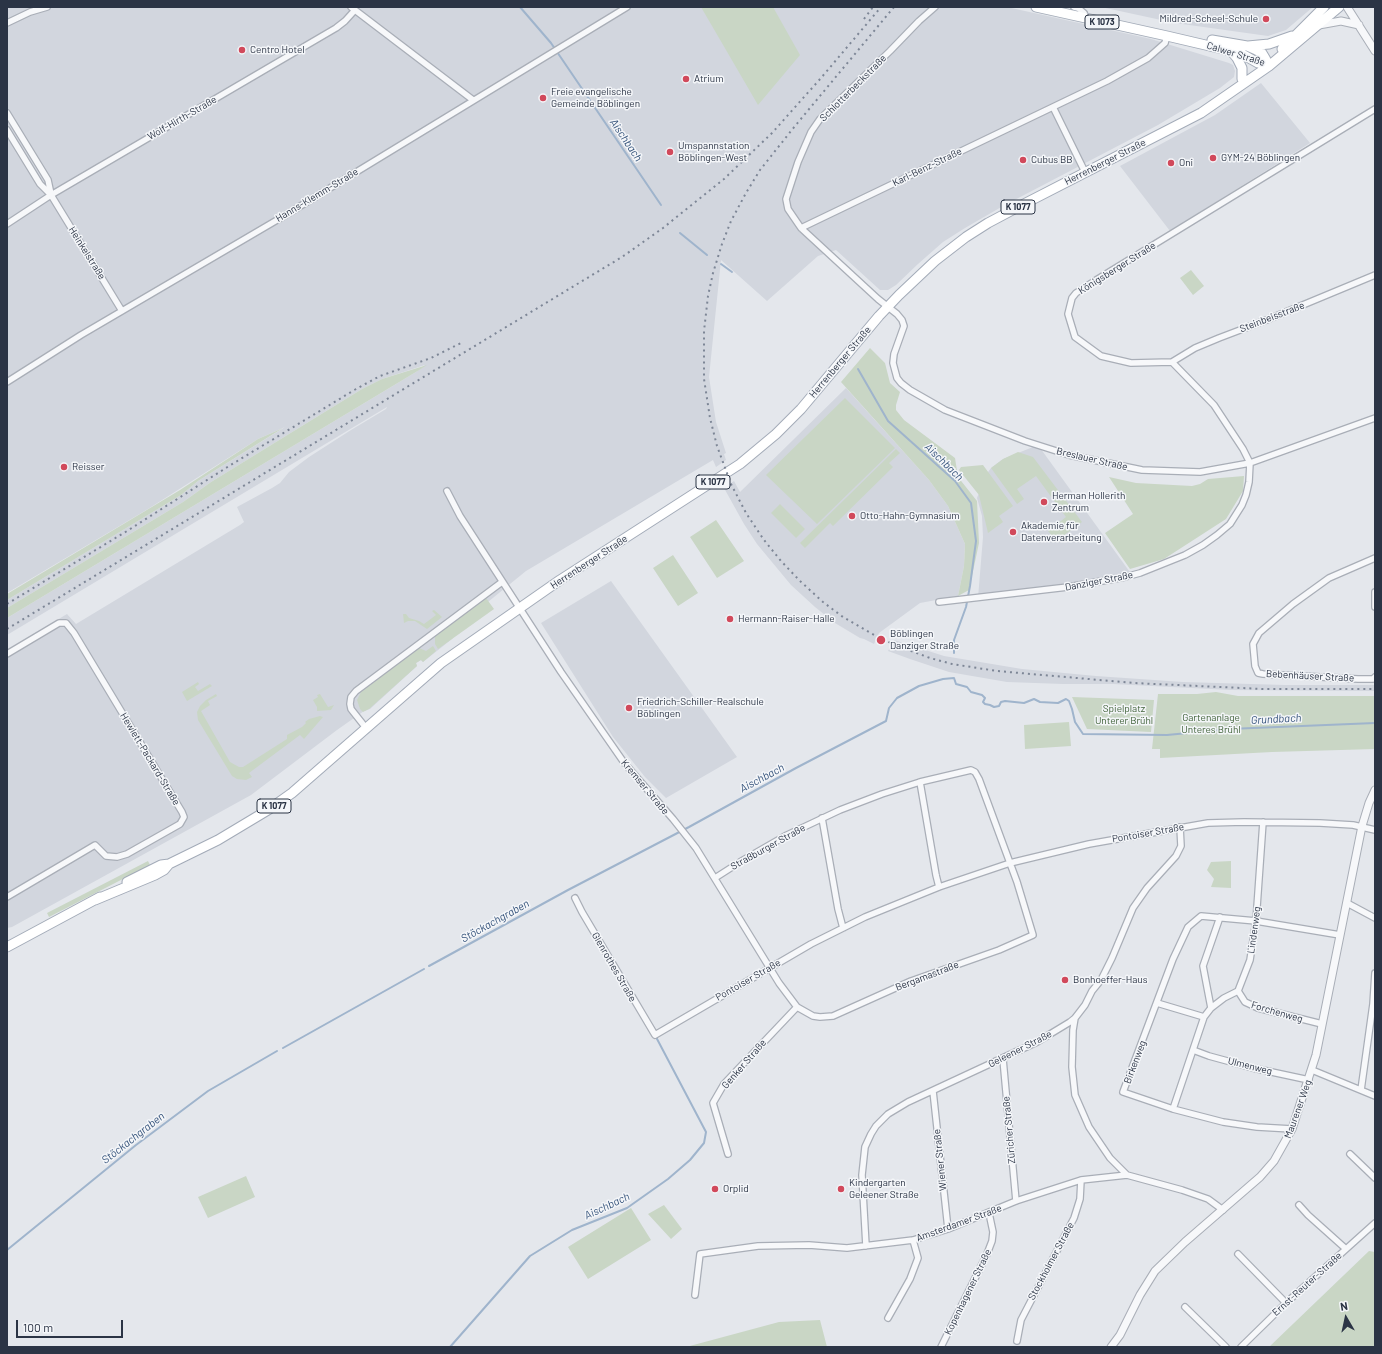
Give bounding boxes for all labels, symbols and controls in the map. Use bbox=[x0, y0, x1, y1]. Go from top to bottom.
place label: Mildred-Scheel-Schule bbox=[1160, 13, 1258, 25]
marker: Mildred-Scheel-Schule bbox=[1261, 14, 1271, 24]
road number: K 1073 bbox=[1085, 15, 1119, 29]
street label: Calwer Straße bbox=[1205, 39, 1267, 69]
place label: Centro Hotel bbox=[250, 44, 305, 56]
marker: Centro Hotel bbox=[237, 45, 247, 55]
street label: Schlotterbeckstraße bbox=[817, 52, 889, 124]
place label: Atrium bbox=[694, 73, 723, 85]
marker: Atrium bbox=[681, 74, 691, 84]
place label: Freie evangelische Gemeinde Böblingen bbox=[551, 86, 640, 110]
street label: Wolf-Hirth-Straße bbox=[145, 93, 219, 143]
marker: Freie evangelische Gemeinde Böblingen bbox=[538, 93, 548, 103]
water label: Aischbach bbox=[607, 116, 645, 164]
street label: Herrenberger Straße bbox=[1062, 136, 1148, 188]
place label: Umspannstation Böblingen-West bbox=[678, 140, 750, 164]
street label: Karl-Benz-Straße bbox=[890, 145, 964, 189]
marker: Umspannstation Böblingen-West bbox=[665, 147, 675, 157]
place label: GYM-24 Böblingen bbox=[1221, 152, 1300, 164]
marker: GYM-24 Böblingen bbox=[1208, 153, 1218, 163]
place label: Cubus BB bbox=[1031, 154, 1073, 166]
marker: Cubus BB bbox=[1018, 155, 1028, 165]
place label: Oni bbox=[1179, 157, 1193, 169]
marker: Oni bbox=[1166, 158, 1176, 168]
street label: Hanns-Klemm-Straße bbox=[273, 166, 361, 224]
road number: K 1077 bbox=[1001, 200, 1035, 214]
street label: Heinkelstraße bbox=[66, 224, 108, 282]
street label: Königsberger Straße bbox=[1076, 239, 1158, 297]
street label: Steinbeisstraße bbox=[1238, 299, 1306, 335]
street label: Herrenberger Straße bbox=[807, 324, 873, 400]
water label: Aischbach bbox=[922, 440, 966, 484]
street label: Breslauer Straße bbox=[1055, 445, 1129, 473]
place label: Reisser bbox=[72, 461, 104, 473]
marker: Reisser bbox=[59, 462, 69, 472]
road number: K 1077 bbox=[696, 475, 730, 489]
place label: Herman Hollerith Zentrum bbox=[1052, 490, 1125, 514]
marker: Herman Hollerith Zentrum bbox=[1039, 497, 1049, 507]
place label: Otto-Hahn-Gymnasium bbox=[860, 510, 960, 522]
marker: Otto-Hahn-Gymnasium bbox=[847, 511, 857, 521]
place label: Akademie für Datenverarbeitung bbox=[1021, 520, 1102, 544]
marker: Akademie für Datenverarbeitung bbox=[1008, 527, 1018, 537]
street label: Herrenberger Straße bbox=[548, 533, 630, 591]
street label: Danziger Straße bbox=[1064, 569, 1134, 593]
place label: Hermann-Raiser-Halle bbox=[738, 613, 835, 625]
marker: Hermann-Raiser-Halle bbox=[725, 614, 735, 624]
place label: Böblingen Danziger Straße bbox=[890, 628, 959, 652]
marker: Böblingen Danziger Straße bbox=[875, 634, 887, 646]
street label: Bebenhäuser Straße bbox=[1266, 668, 1354, 684]
place label: Friedrich-Schiller-Realschule Böblingen bbox=[637, 696, 764, 720]
marker: Friedrich-Schiller-Realschule Böblingen bbox=[624, 703, 634, 713]
park label: Spielplatz Unterer Brühl bbox=[1095, 703, 1153, 726]
street label: Hewlett-Packard-Straße bbox=[118, 711, 182, 807]
water label: Grundbach bbox=[1250, 711, 1302, 727]
park label: Gartenanlage Unteres Brühl bbox=[1181, 712, 1241, 736]
street label: Kremser Straße bbox=[618, 757, 672, 817]
water label: Aischbach bbox=[737, 761, 787, 795]
road number: K 1077 bbox=[257, 799, 291, 813]
street label: Straßburger Straße bbox=[729, 821, 807, 873]
street label: Pontoiser Straße bbox=[1111, 821, 1185, 845]
water label: Stöckachgraben bbox=[459, 897, 531, 945]
street label: Lindenweg bbox=[1245, 906, 1263, 954]
street label: Glenrothes Straße bbox=[589, 930, 639, 1004]
street label: Pontoiser Straße bbox=[713, 957, 783, 1003]
street label: Bergamastraße bbox=[894, 958, 960, 994]
place label: Bonhoeffer-Haus bbox=[1073, 974, 1147, 986]
marker: Bonhoeffer-Haus bbox=[1060, 975, 1070, 985]
street label: Forchenweg bbox=[1250, 999, 1304, 1025]
street label: Geleener Straße bbox=[986, 1028, 1054, 1070]
street label: Genker Straße bbox=[719, 1037, 769, 1091]
street label: Birkenweg bbox=[1121, 1039, 1149, 1085]
street label: Ulmenweg bbox=[1227, 1055, 1273, 1077]
street label: Maurener Weg bbox=[1282, 1078, 1314, 1140]
street label: Züricher Straße bbox=[1000, 1096, 1018, 1164]
water label: Stöckachgraben bbox=[99, 1109, 167, 1167]
street label: Wiener Straße bbox=[931, 1129, 949, 1191]
place label: Kindergarten Geleener Straße bbox=[849, 1177, 919, 1200]
place label: Orplid bbox=[723, 1183, 749, 1195]
marker: Orplid bbox=[710, 1184, 720, 1194]
marker: Kindergarten Geleener Straße bbox=[836, 1184, 846, 1194]
water label: Aischbach bbox=[582, 1190, 632, 1222]
street label: Amsterdamer Straße bbox=[914, 1202, 1004, 1244]
street label: Stockholmer Straße bbox=[1025, 1220, 1077, 1302]
street label: Kopenhagener Straße bbox=[942, 1247, 994, 1337]
street label: Ernst-Reuter-Straße bbox=[1270, 1250, 1344, 1318]
north arrow bbox=[1326, 1298, 1366, 1338]
text: N bbox=[1339, 1299, 1349, 1313]
scale bar bbox=[18, 1312, 125, 1338]
text: 100 m bbox=[23, 1320, 53, 1334]

